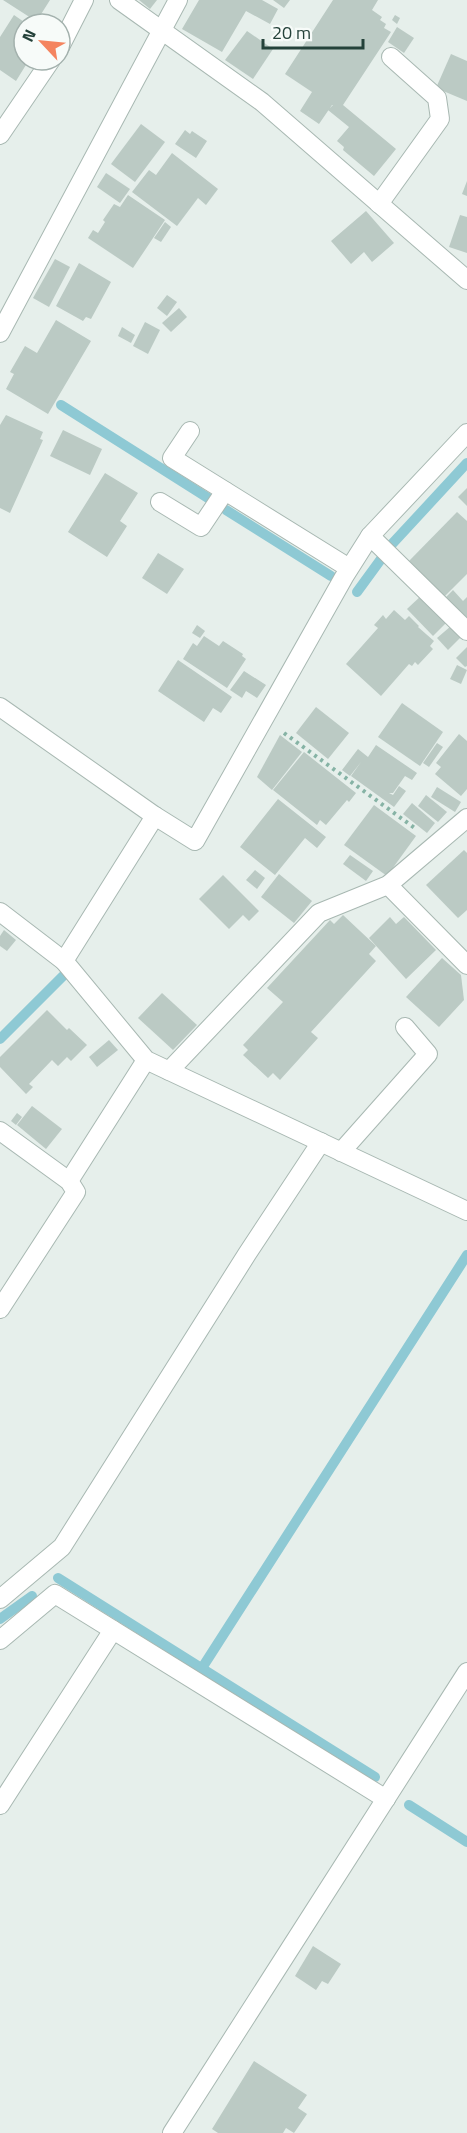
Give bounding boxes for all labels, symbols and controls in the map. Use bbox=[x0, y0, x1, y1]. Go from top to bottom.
north arrow bbox=[12, 12, 72, 72]
scale bar bbox=[263, 12, 364, 50]
text: 20 m bbox=[272, 19, 311, 46]
text: N bbox=[15, 25, 42, 46]

